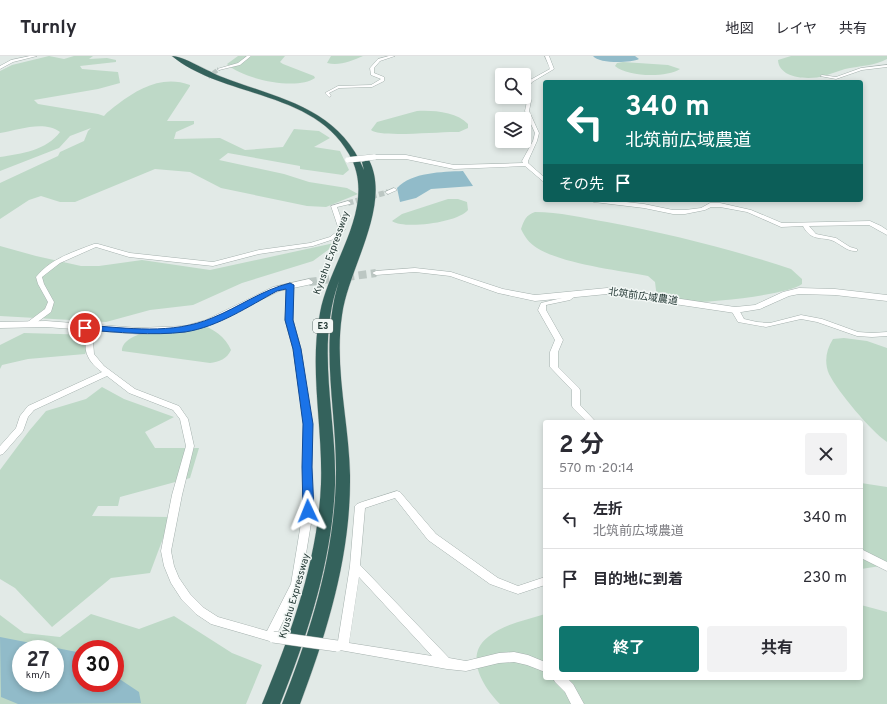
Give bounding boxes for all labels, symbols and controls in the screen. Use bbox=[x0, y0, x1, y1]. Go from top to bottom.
text: Turnly bbox=[20, 16, 77, 40]
text: 地図 bbox=[725, 21, 753, 38]
text: レイヤ bbox=[775, 21, 817, 38]
text: 共有 bbox=[839, 21, 867, 38]
map controls bbox=[495, 68, 531, 148]
button: search bbox=[495, 68, 531, 104]
text: 340 m bbox=[625, 90, 710, 126]
icon: left bbox=[559, 96, 611, 148]
button: layers bbox=[495, 112, 531, 148]
text: 北筑前広域農道 bbox=[625, 130, 751, 153]
icon: arrive bbox=[612, 172, 634, 194]
text: その先 bbox=[559, 176, 604, 195]
street label: Kyushu Expressway bbox=[311, 209, 353, 297]
street label: 北筑前広域農道 bbox=[607, 286, 679, 308]
pin bbox=[68, 311, 102, 345]
icon: arrive bbox=[74, 317, 96, 339]
road number: E3 bbox=[313, 319, 333, 333]
text: 2 分 bbox=[559, 431, 604, 461]
button: close bbox=[805, 433, 847, 475]
text: 570 m · 20:14 bbox=[559, 461, 634, 477]
position arrow bbox=[287, 490, 329, 532]
text: 左折 bbox=[593, 501, 623, 520]
icon: left bbox=[559, 508, 581, 530]
text: 340 m bbox=[803, 509, 847, 528]
text: 北筑前広域農道 bbox=[593, 524, 684, 540]
street label: Kyushu Expressway bbox=[277, 552, 313, 640]
icon: arrive bbox=[559, 568, 581, 590]
text: 230 m bbox=[803, 569, 847, 588]
text: 目的地に到着 bbox=[593, 571, 683, 590]
button: 終了 bbox=[559, 626, 699, 672]
button: 共有 bbox=[707, 626, 847, 672]
speed limit sign: 30 bbox=[72, 640, 124, 692]
text: 27 bbox=[27, 648, 49, 674]
text: km/h bbox=[26, 669, 50, 682]

